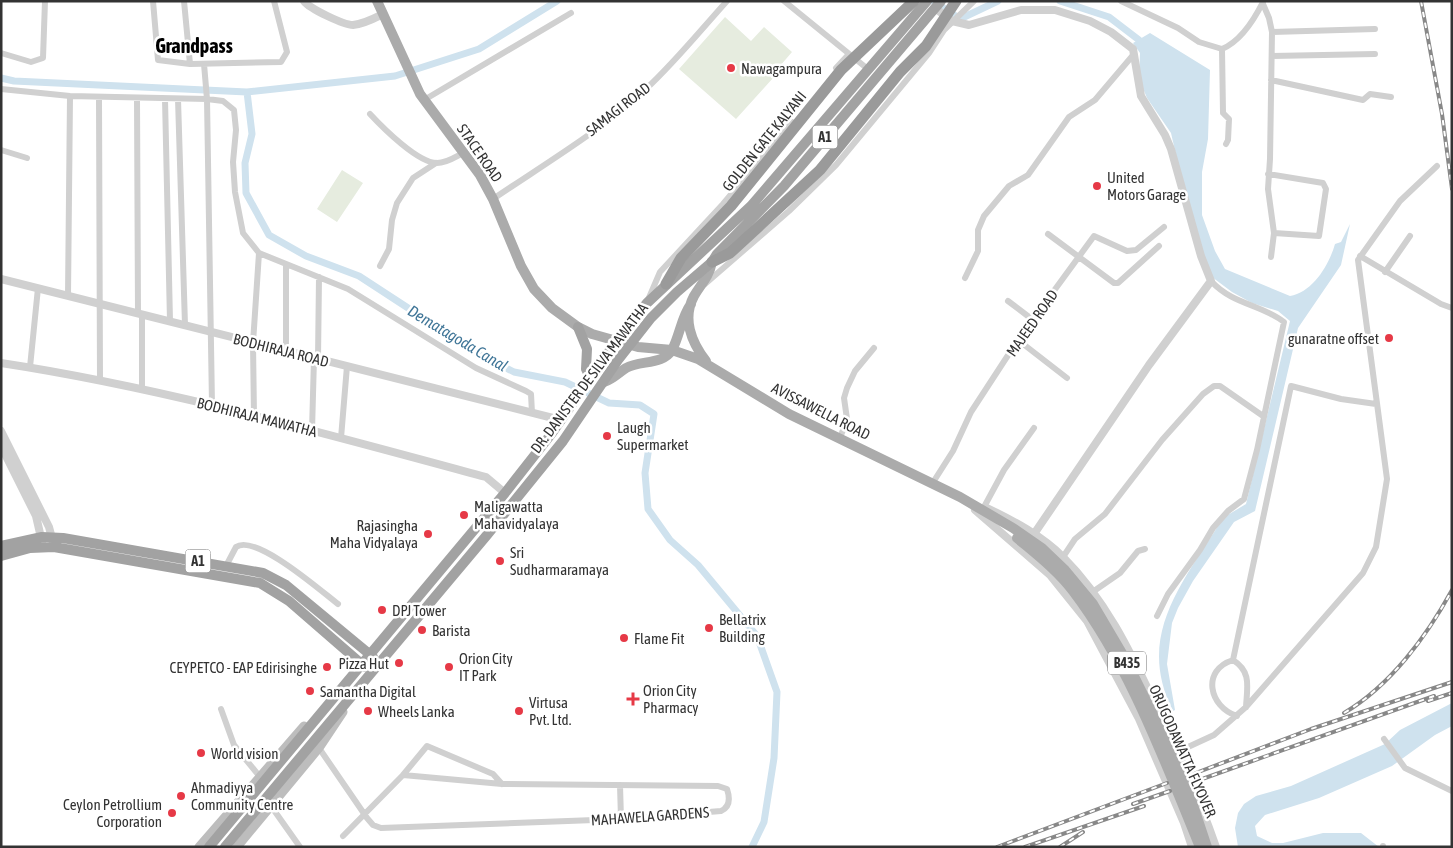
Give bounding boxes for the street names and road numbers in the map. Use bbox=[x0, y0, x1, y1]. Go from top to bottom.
street label: SAMAGI ROAD bbox=[583, 79, 653, 139]
street label: GOLDEN GATE KALYANI bbox=[719, 88, 809, 194]
street label: STACE ROAD bbox=[454, 121, 506, 185]
road number: A1 bbox=[812, 125, 838, 148]
street label: MAJEED ROAD bbox=[1003, 286, 1061, 360]
street label: DR. DANISTER DE SILVA MAWATHA bbox=[527, 299, 651, 456]
street label: BODHIRAJA ROAD bbox=[232, 330, 330, 370]
street label: AVISSAWELLA ROAD bbox=[769, 379, 873, 443]
street label: BODHIRAJA MAWATHA bbox=[195, 394, 319, 440]
road number: A1 bbox=[186, 550, 210, 572]
road number: B435 bbox=[1108, 651, 1146, 674]
street label: ORUGODAWATTA FLYOVER bbox=[1146, 682, 1220, 820]
street label: MAHAWELA GARDENS bbox=[590, 803, 710, 829]

